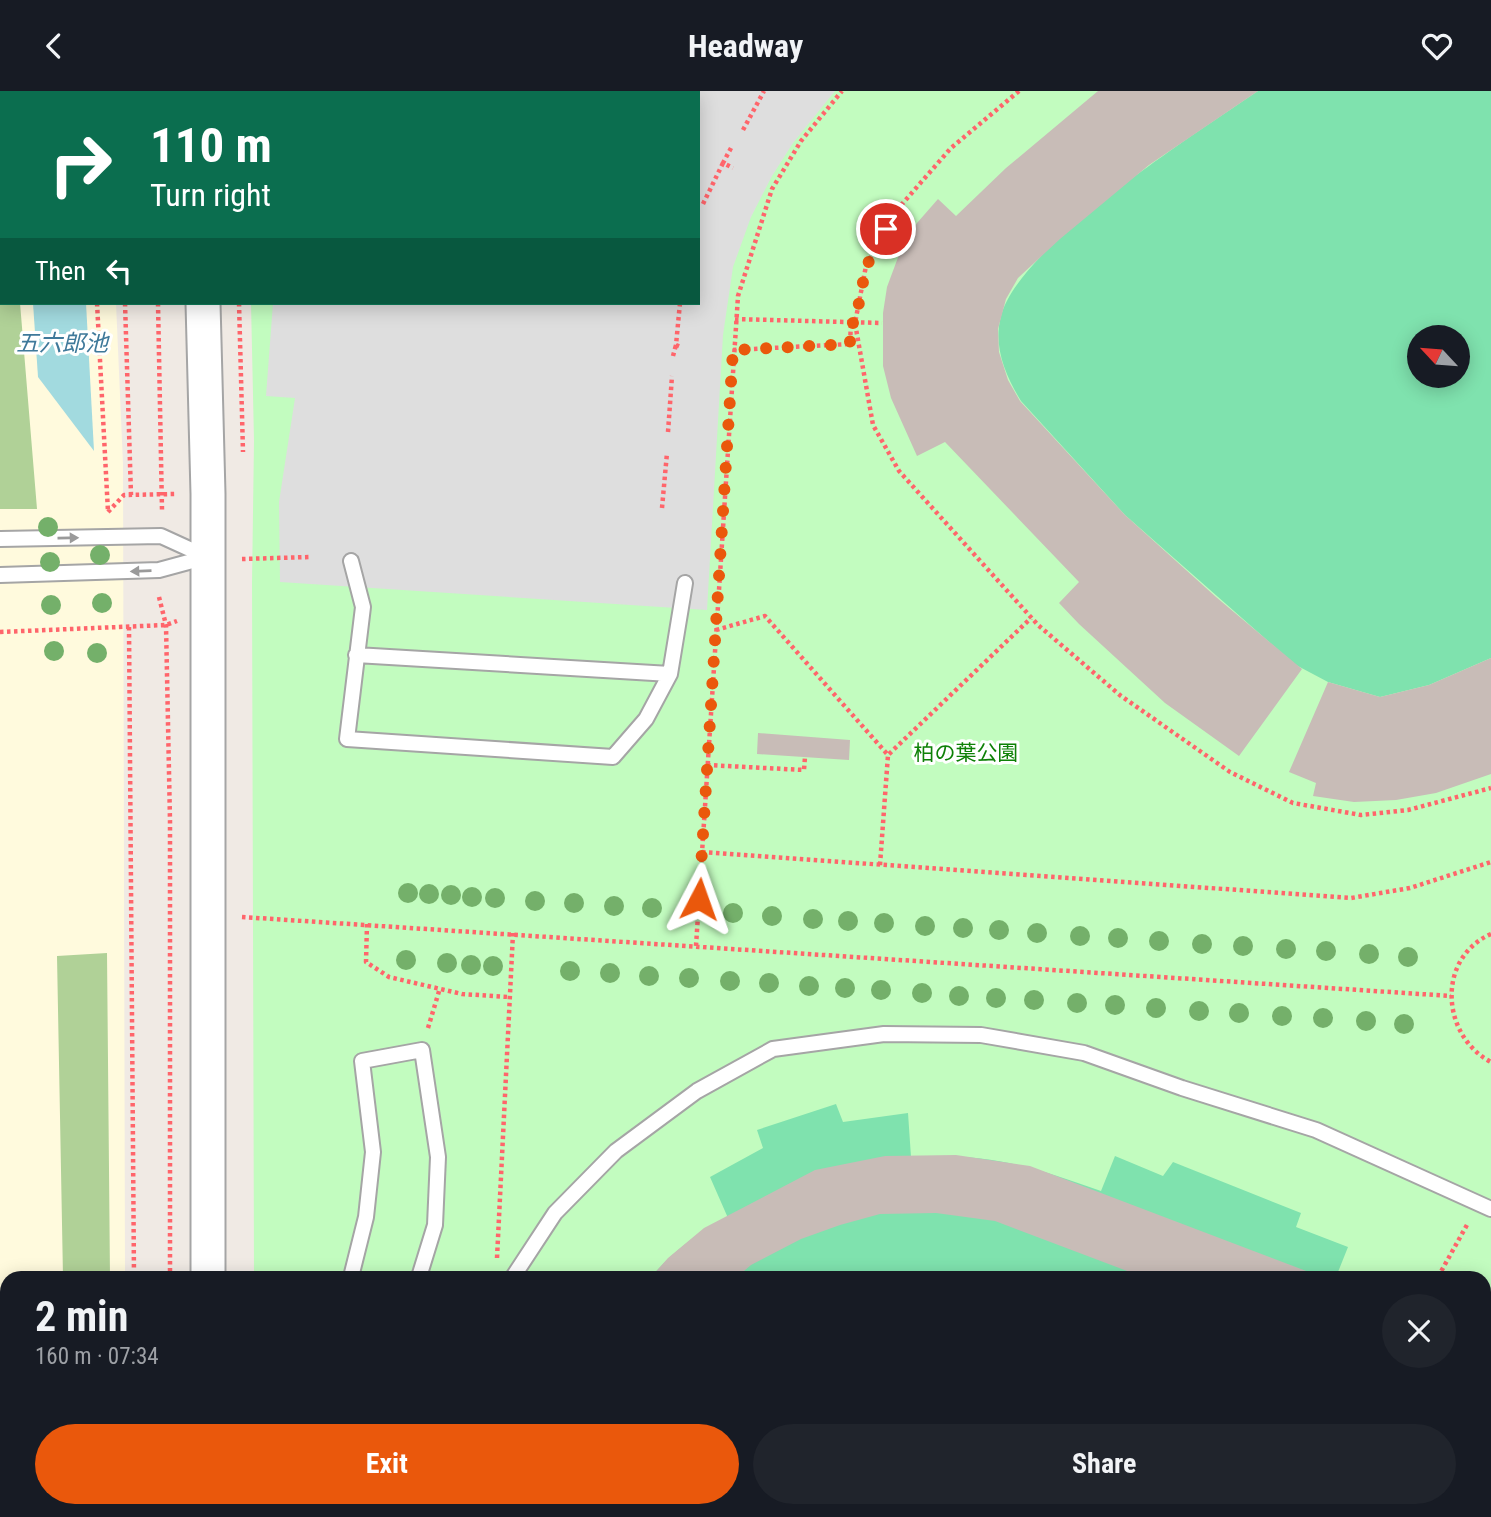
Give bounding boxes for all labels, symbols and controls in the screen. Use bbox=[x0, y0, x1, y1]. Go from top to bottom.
icon: back bbox=[35, 27, 73, 65]
text: Headway bbox=[688, 27, 803, 65]
icon: heart bbox=[1418, 27, 1456, 65]
text: 110 m bbox=[150, 117, 272, 174]
icon: right bbox=[35, 119, 126, 210]
text: Turn right bbox=[150, 176, 271, 214]
pin bbox=[856, 199, 916, 259]
icon: arrive bbox=[867, 210, 905, 248]
icon: left bbox=[100, 252, 138, 290]
text: Then bbox=[35, 256, 86, 286]
north arrow bbox=[1407, 325, 1470, 389]
map controls bbox=[1407, 325, 1470, 388]
water label: 五六郎池 bbox=[16, 330, 110, 357]
one-way arrow bbox=[57, 532, 79, 544]
one-way arrow bbox=[129, 565, 151, 576]
park label: 柏の葉公園 bbox=[914, 741, 1019, 765]
position arrow bbox=[662, 862, 736, 936]
text: 2 min bbox=[35, 1292, 128, 1341]
button: close bbox=[1382, 1294, 1456, 1368]
text: 160 m · 07:34 bbox=[35, 1343, 159, 1370]
button: Exit bbox=[35, 1424, 739, 1504]
button: Share bbox=[753, 1424, 1456, 1504]

